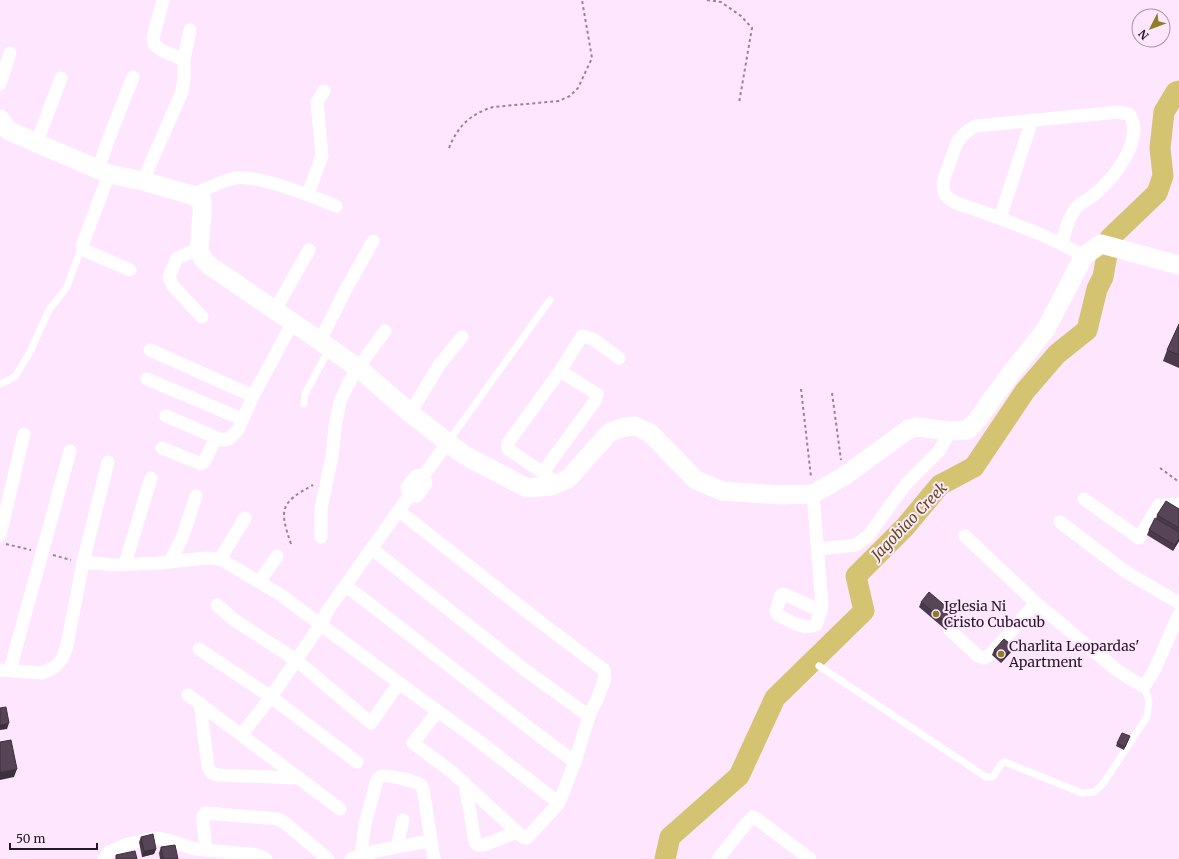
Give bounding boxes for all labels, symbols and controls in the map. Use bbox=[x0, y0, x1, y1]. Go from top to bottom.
north arrow bbox=[1131, 8, 1171, 48]
text: N bbox=[1135, 27, 1152, 43]
water label: Jagobiao Creek bbox=[866, 478, 951, 565]
place label: Iglesia Ni Cristo Cubacub bbox=[944, 597, 1045, 631]
marker: Iglesia Ni Cristo Cubacub bbox=[931, 609, 941, 619]
place label: Charlita Leopardas' Apartment bbox=[1008, 637, 1139, 671]
marker: Charlita Leopardas' Apartment bbox=[996, 649, 1006, 659]
scale bar bbox=[10, 825, 97, 851]
text: 50 m bbox=[16, 831, 45, 846]

